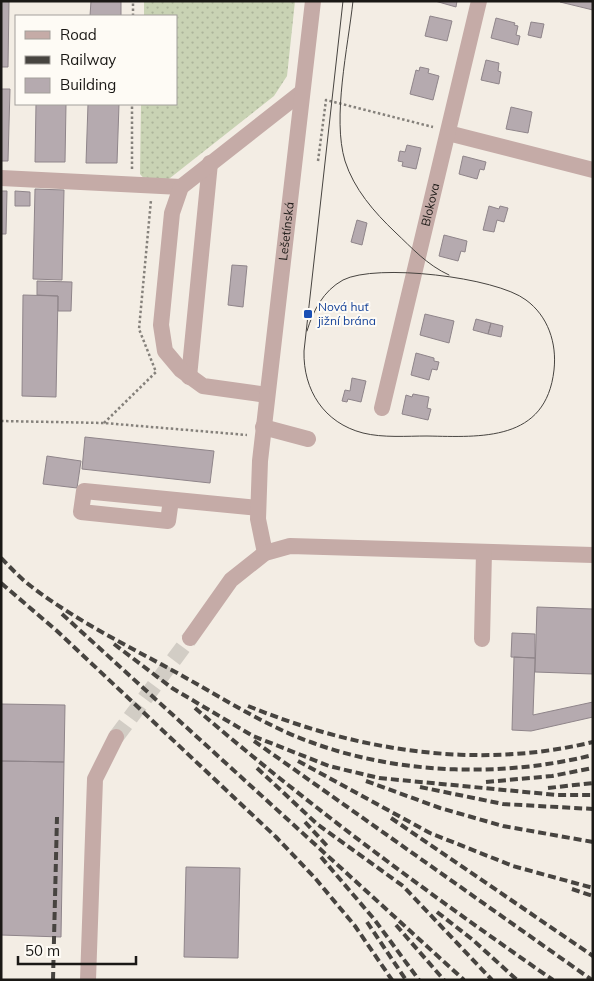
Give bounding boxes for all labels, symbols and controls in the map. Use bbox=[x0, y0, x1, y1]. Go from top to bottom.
legend bbox=[15, 15, 178, 105]
text: Road bbox=[60, 25, 97, 44]
text: Railway bbox=[60, 50, 116, 69]
text: Building bbox=[60, 75, 116, 94]
street label: Blokova bbox=[418, 181, 442, 228]
street label: Lešetínská bbox=[275, 201, 297, 261]
place label: Nová huť jižní brána bbox=[317, 299, 376, 328]
marker: Nová huť jižní brána bbox=[302, 308, 314, 320]
scale bar bbox=[18, 934, 135, 966]
text: 50 m bbox=[25, 941, 60, 960]

